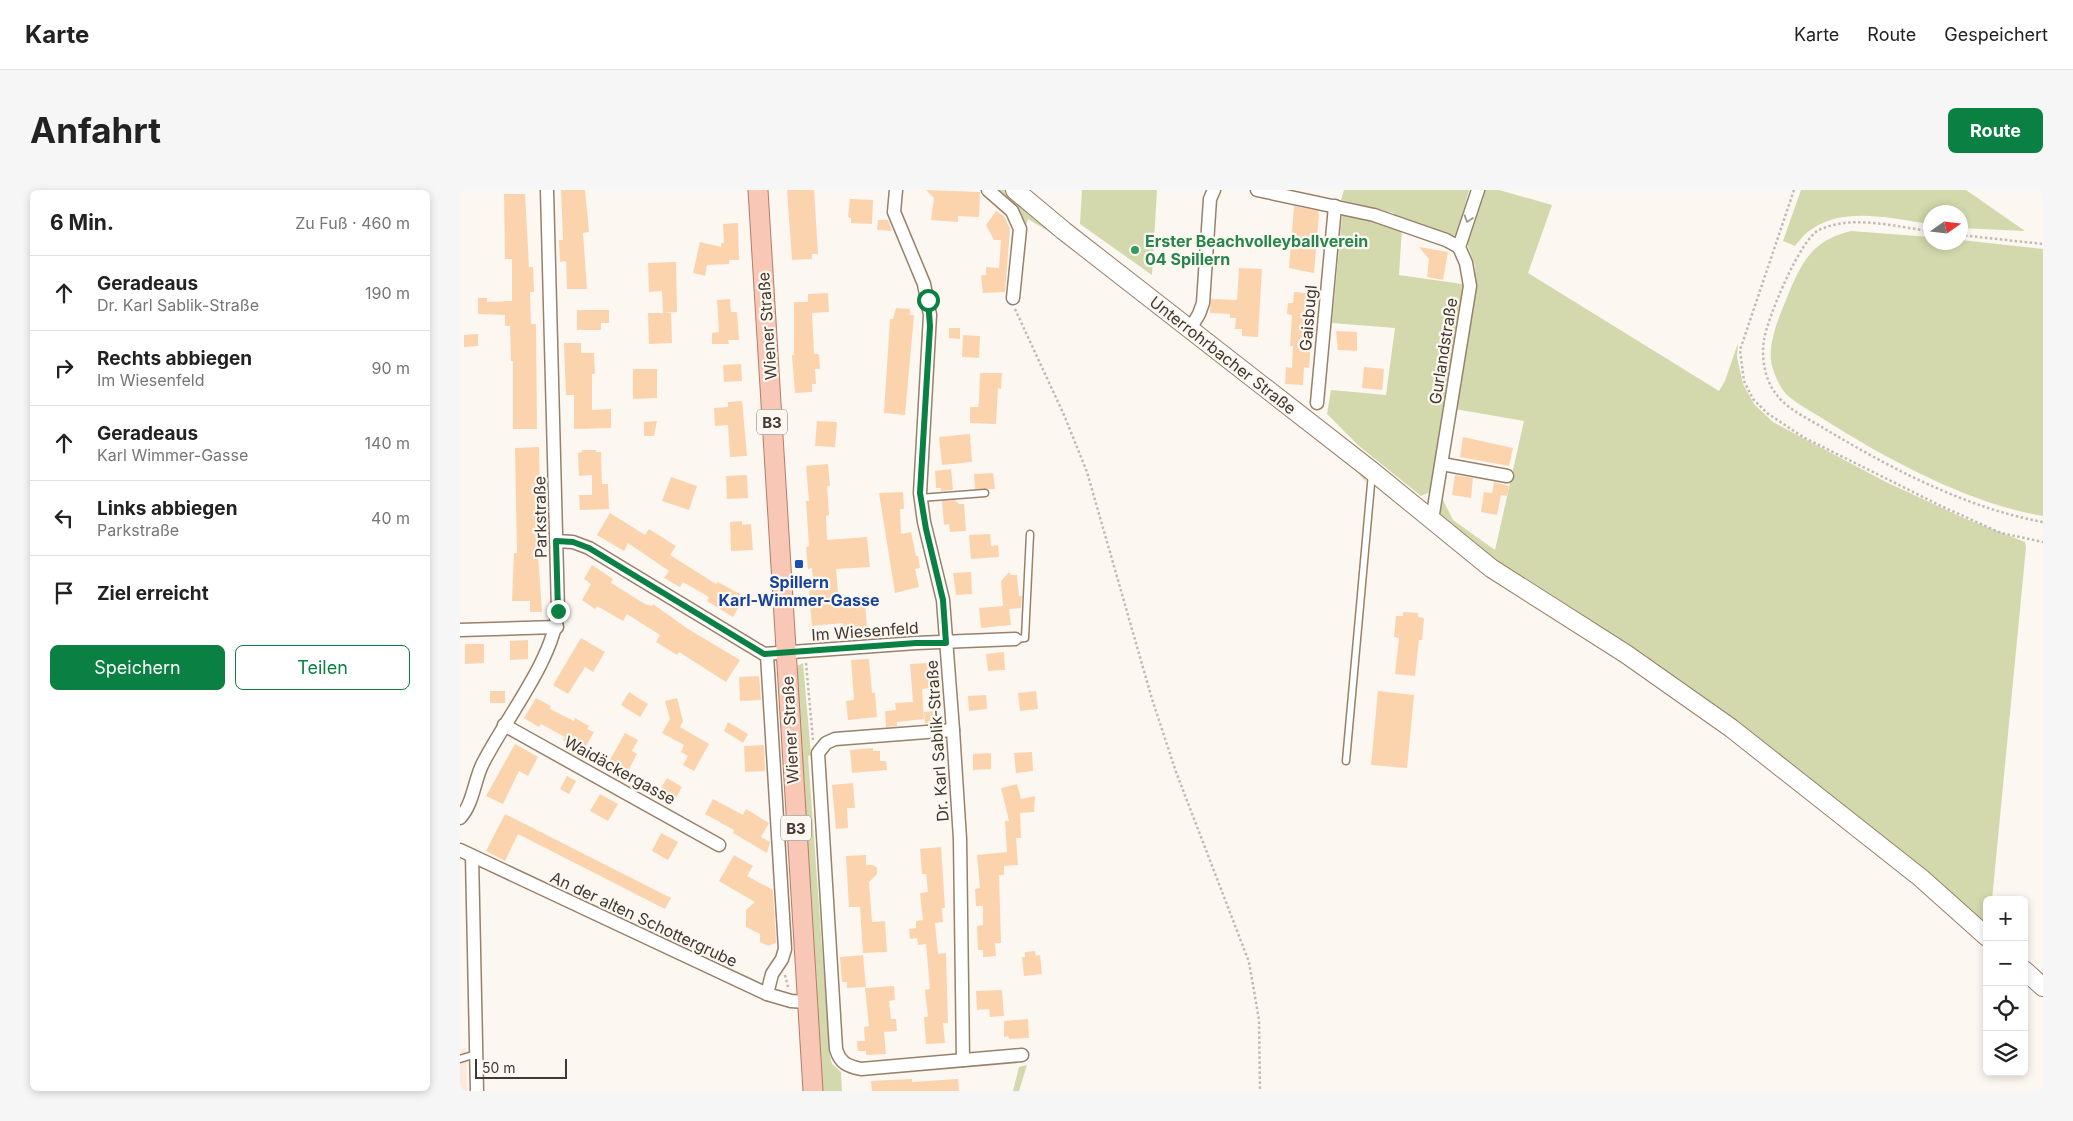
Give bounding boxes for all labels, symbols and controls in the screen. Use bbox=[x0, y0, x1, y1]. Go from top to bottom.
text: Karte bbox=[25, 20, 89, 49]
text: Karte bbox=[1794, 24, 1839, 45]
text: Route bbox=[1867, 24, 1916, 45]
text: Gespeichert bbox=[1944, 24, 2048, 45]
button: Route bbox=[1948, 108, 2043, 153]
text: Anfahrt bbox=[30, 109, 161, 151]
north arrow bbox=[1923, 205, 1968, 250]
text: 6 Min. bbox=[50, 210, 114, 235]
text: Zu Fuß · 460 m bbox=[295, 213, 410, 233]
one-way arrow bbox=[1464, 214, 1474, 222]
place label: Erster Beachvolleyballverein 04 Spillern bbox=[1145, 231, 1368, 269]
marker: Erster Beachvolleyballverein 04 Spillern bbox=[1129, 244, 1141, 256]
street label: Wiener Straße bbox=[753, 271, 781, 381]
text: Geradeaus bbox=[97, 272, 198, 295]
icon: ahead bbox=[50, 279, 78, 307]
text: 190 m bbox=[365, 283, 410, 303]
street label: Gaisbugl bbox=[1295, 284, 1321, 352]
route start bbox=[917, 289, 940, 312]
street label: Unterrohrbacher Straße bbox=[1146, 292, 1300, 418]
text: Dr. Karl Sablik-Straße bbox=[97, 295, 259, 315]
street label: Gurlandstraße bbox=[1425, 296, 1461, 406]
text: Rechts abbiegen bbox=[97, 347, 252, 370]
icon: right bbox=[50, 354, 78, 382]
text: 90 m bbox=[371, 358, 410, 378]
text: Im Wiesenfeld bbox=[97, 370, 204, 390]
road number: B3 bbox=[757, 410, 787, 434]
text: Geradeaus bbox=[97, 422, 198, 445]
icon: ahead bbox=[50, 429, 78, 457]
text: 140 m bbox=[365, 433, 410, 453]
text: Karl Wimmer-Gasse bbox=[97, 445, 248, 465]
street label: Parkstraße bbox=[529, 476, 551, 558]
text: Links abbiegen bbox=[97, 497, 238, 520]
icon: left bbox=[50, 504, 78, 532]
text: 40 m bbox=[371, 508, 410, 528]
text: Parkstraße bbox=[97, 520, 179, 540]
marker: Spillern Karl-Wimmer-Gasse bbox=[793, 558, 805, 570]
place label: Spillern Karl-Wimmer-Gasse bbox=[719, 572, 879, 610]
icon: arrive bbox=[50, 579, 78, 607]
text: Ziel erreicht bbox=[97, 582, 209, 605]
route end bbox=[547, 600, 570, 623]
street label: Im Wiesenfeld bbox=[811, 617, 919, 645]
button: Speichern bbox=[50, 645, 225, 690]
button: Teilen bbox=[235, 645, 410, 690]
street label: Dr. Karl Sablik-Straße bbox=[921, 660, 953, 822]
street label: Wiener Straße bbox=[777, 676, 803, 784]
street label: Waidäckergasse bbox=[561, 731, 679, 809]
road number: B3 bbox=[781, 816, 811, 840]
street label: An der alten Schottergrube bbox=[547, 867, 741, 971]
map controls bbox=[1983, 896, 2028, 1076]
button: + bbox=[1983, 896, 2028, 941]
button: − bbox=[1983, 941, 2028, 986]
button: locate bbox=[1983, 986, 2028, 1031]
button: layers bbox=[1983, 1031, 2028, 1076]
scale bar bbox=[475, 1056, 568, 1079]
text: 50 m bbox=[482, 1059, 516, 1076]

